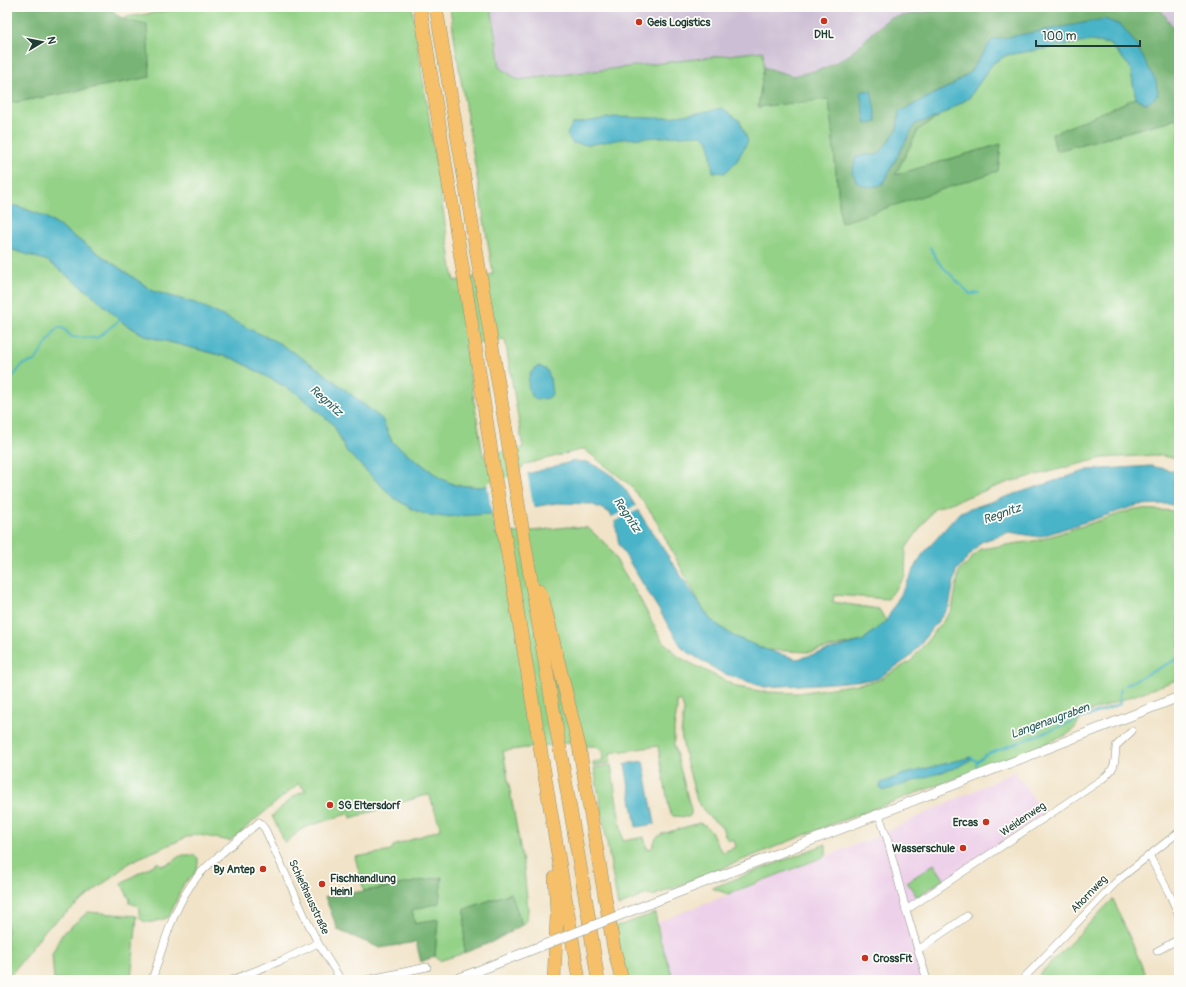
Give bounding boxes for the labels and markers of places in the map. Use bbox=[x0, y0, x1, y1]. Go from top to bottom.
place label: Geis Logistics bbox=[647, 16, 710, 29]
marker: DHL bbox=[819, 16, 829, 26]
marker: Geis Logistics bbox=[634, 17, 644, 27]
place label: DHL bbox=[814, 28, 834, 41]
place label: SG Eltersdorf bbox=[338, 799, 401, 812]
marker: SG Eltersdorf bbox=[325, 800, 335, 810]
place label: Ercas bbox=[953, 816, 978, 829]
marker: Ercas bbox=[981, 817, 991, 827]
place label: Wasserschule bbox=[892, 842, 956, 855]
marker: Wasserschule bbox=[958, 843, 968, 853]
place label: By Antep bbox=[213, 863, 255, 876]
marker: By Antep bbox=[258, 864, 268, 874]
place label: Fischhandlung Heinl bbox=[330, 872, 396, 898]
marker: Fischhandlung Heinl bbox=[317, 879, 327, 889]
place label: CrossFit bbox=[873, 952, 913, 965]
marker: CrossFit bbox=[860, 953, 870, 963]

